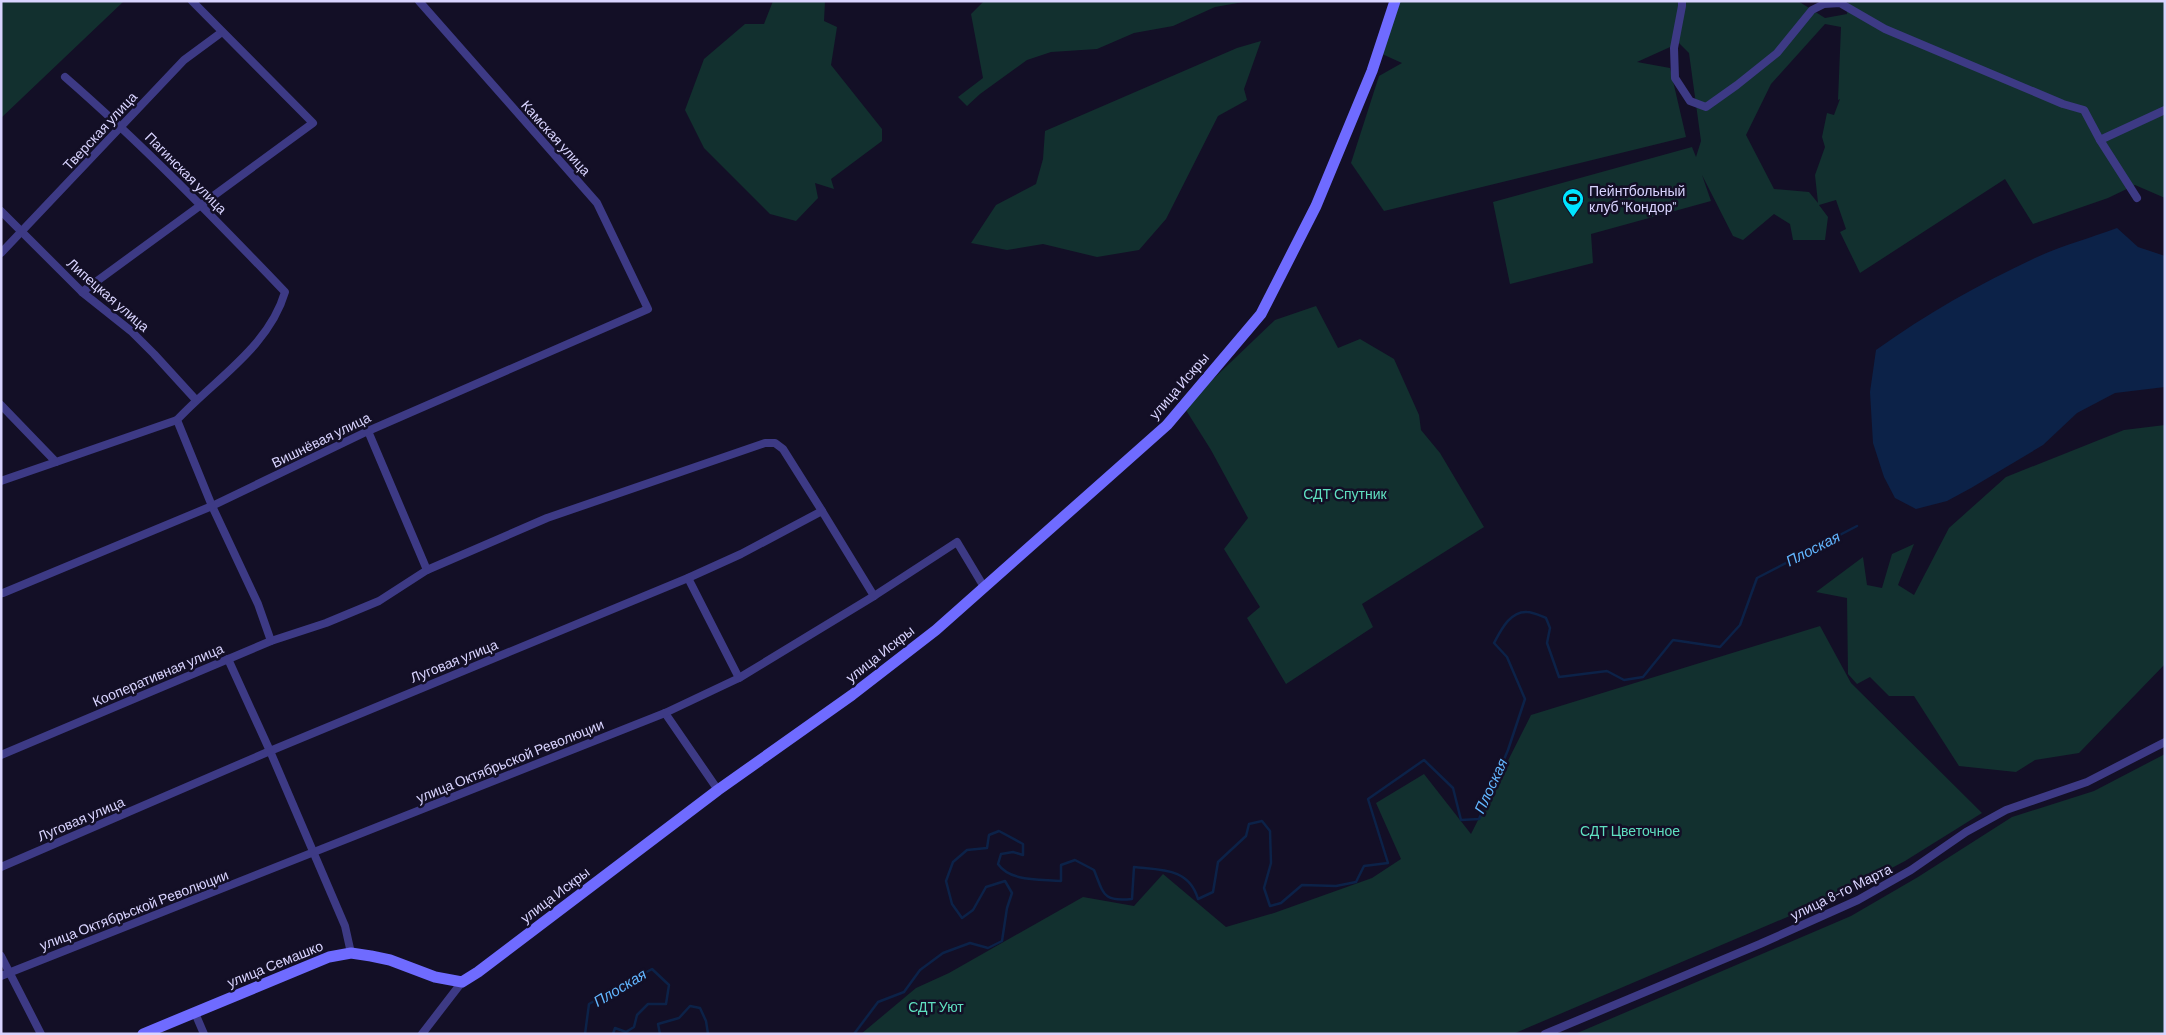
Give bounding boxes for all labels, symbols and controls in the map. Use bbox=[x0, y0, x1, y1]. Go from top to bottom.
street label: Тверская улица bbox=[59, 88, 140, 173]
street label: Камская улица bbox=[518, 96, 595, 179]
street label: Пагинская улица bbox=[142, 128, 231, 217]
place label: Пейнтбольный клуб "Кондор" bbox=[1589, 182, 1685, 215]
sports icon: Пейнтбольный клуб "Кондор" bbox=[1561, 187, 1585, 218]
street label: Липецкая улица bbox=[64, 254, 153, 335]
street label: улица Искры bbox=[1145, 349, 1212, 422]
street label: Вишнёвая улица bbox=[269, 408, 373, 471]
park label: СДТ Спутник bbox=[1303, 485, 1388, 502]
water label: Плоская bbox=[1782, 527, 1843, 569]
street label: улица Искры bbox=[842, 622, 917, 686]
street label: Луговая улица bbox=[408, 635, 500, 686]
street label: Кооперативная улица bbox=[90, 639, 226, 710]
street label: улица Октябрьской Революции bbox=[414, 715, 606, 806]
water label: Плоская bbox=[1470, 755, 1511, 816]
street label: Луговая улица bbox=[35, 792, 127, 845]
park label: СДТ Цветочное bbox=[1580, 822, 1680, 839]
street label: улица 8-го Марта bbox=[1787, 860, 1894, 923]
street label: улица Искры bbox=[517, 863, 593, 926]
street label: улица Октябрьской Революции bbox=[37, 866, 231, 953]
street label: улица Семашко bbox=[224, 936, 325, 991]
water label: Плоская bbox=[590, 964, 649, 1010]
park label: СДТ Уют bbox=[908, 998, 964, 1015]

